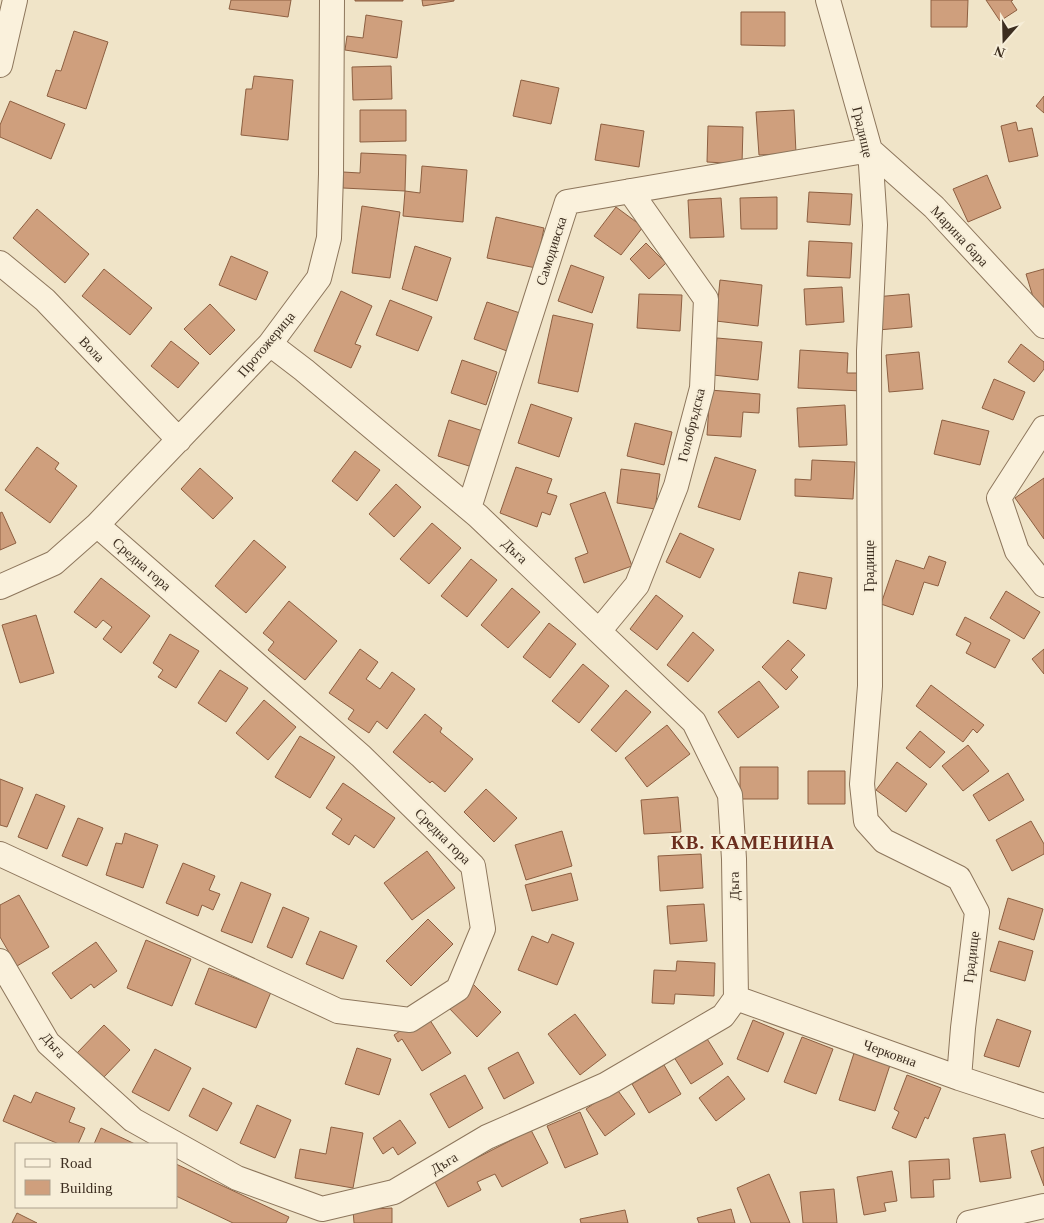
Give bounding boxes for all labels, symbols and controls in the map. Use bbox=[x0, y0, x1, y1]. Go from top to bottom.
north arrow bbox=[979, 15, 1029, 65]
text: N bbox=[992, 43, 1007, 61]
street label: Градище bbox=[849, 105, 876, 159]
street label: Марина бара bbox=[928, 203, 992, 270]
street label: Самодивска bbox=[533, 214, 570, 287]
street label: Протожерица bbox=[235, 308, 298, 380]
street label: Вола bbox=[76, 334, 108, 366]
street label: Голобръдска bbox=[675, 386, 708, 463]
street label: Средна гора bbox=[109, 535, 174, 594]
street label: Дъга bbox=[499, 536, 531, 567]
street label: Градище bbox=[862, 540, 877, 592]
street label: Средна гора bbox=[412, 805, 474, 868]
district label: КВ. КАМЕНИНА bbox=[671, 832, 835, 853]
street label: Дъга bbox=[727, 871, 742, 900]
street label: Градище bbox=[961, 930, 982, 984]
street label: Дъга bbox=[39, 1030, 69, 1062]
street label: Черковна bbox=[861, 1037, 919, 1070]
legend bbox=[15, 1143, 178, 1208]
street label: Дъга bbox=[428, 1149, 461, 1177]
text: Road bbox=[60, 1155, 92, 1171]
text: Building bbox=[60, 1180, 113, 1196]

